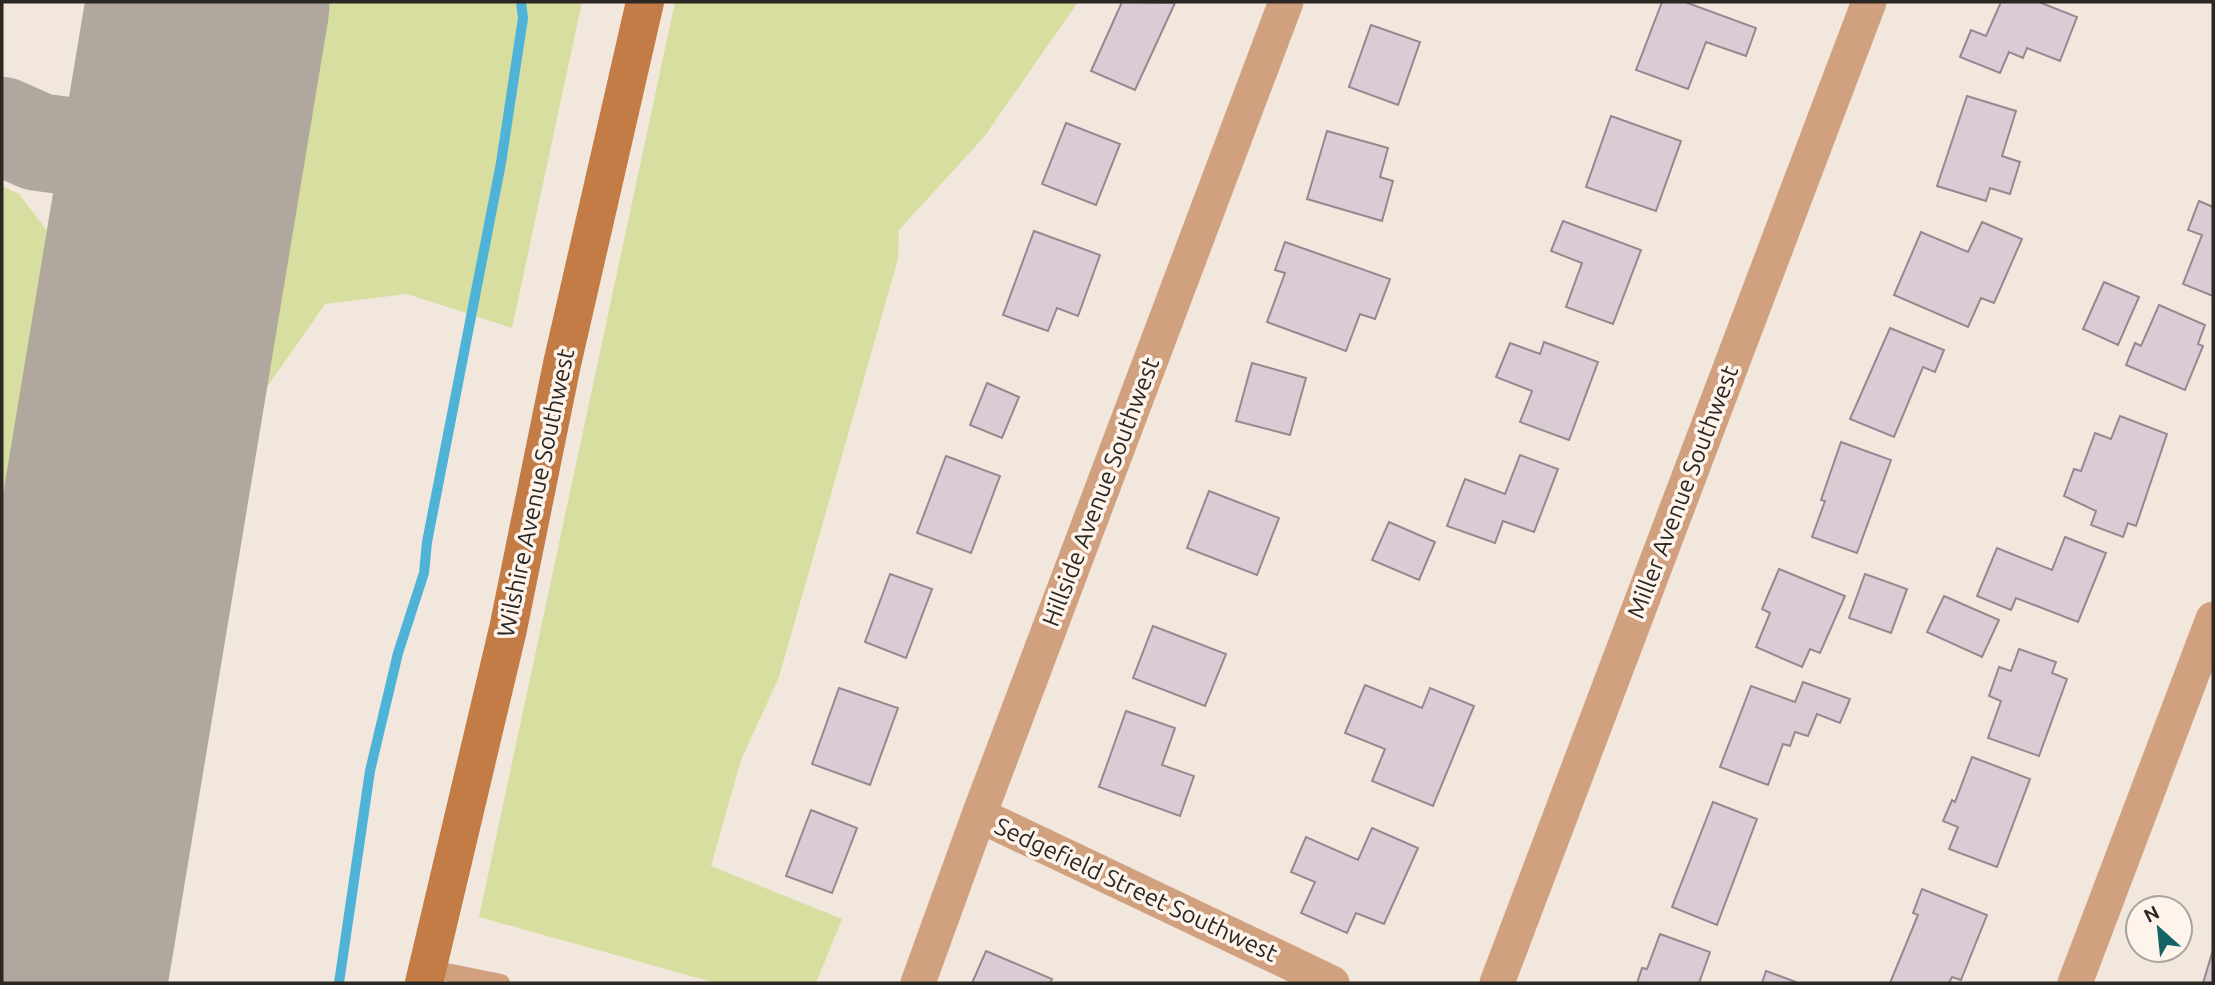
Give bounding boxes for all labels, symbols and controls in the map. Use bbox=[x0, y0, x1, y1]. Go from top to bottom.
street label: Wilshire Avenue Southwest bbox=[492, 346, 579, 640]
street label: Hillside Avenue Southwest bbox=[1037, 353, 1165, 630]
street label: Miller Avenue Southwest bbox=[1622, 361, 1743, 622]
street label: Sedgefield Street Southwest bbox=[991, 812, 1282, 967]
north arrow bbox=[2124, 894, 2194, 964]
text: N bbox=[2140, 901, 2163, 927]

